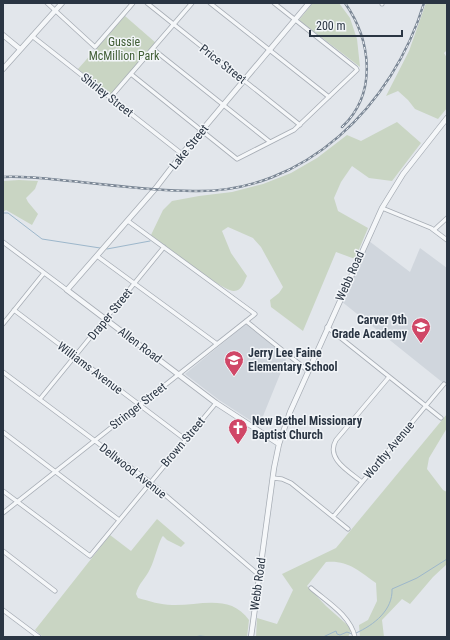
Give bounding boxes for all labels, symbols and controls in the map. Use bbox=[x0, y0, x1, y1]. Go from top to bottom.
scale bar bbox=[310, 12, 402, 38]
text: 200 m bbox=[316, 19, 346, 33]
park label: Gussie McMillion Park bbox=[89, 35, 160, 63]
street label: Price Street bbox=[197, 42, 249, 87]
street label: Shirley Street bbox=[78, 70, 136, 120]
street label: Lake Street bbox=[167, 122, 211, 172]
street label: Webb Road bbox=[333, 249, 367, 303]
street label: Draper Street bbox=[85, 285, 135, 343]
place label: Carver 9th Grade Academy bbox=[332, 313, 408, 341]
school or university icon: Carver 9th Grade Academy bbox=[410, 316, 432, 344]
street label: Allen Road bbox=[116, 324, 164, 366]
street label: Williams Avenue bbox=[55, 339, 126, 397]
place label: Jerry Lee Faine Elementary School bbox=[248, 346, 338, 374]
school or university icon: Jerry Lee Faine Elementary School bbox=[223, 349, 245, 377]
street label: Stringer Street bbox=[107, 379, 169, 432]
street label: Brown Street bbox=[158, 414, 208, 470]
place label: New Bethel Missionary Baptist Church bbox=[252, 414, 363, 442]
church icon: New Bethel Missionary Baptist Church bbox=[227, 417, 249, 445]
street label: Worthy Avenue bbox=[361, 418, 417, 482]
street label: Dellwood Avenue bbox=[97, 441, 170, 502]
street label: Webb Road bbox=[247, 557, 269, 611]

